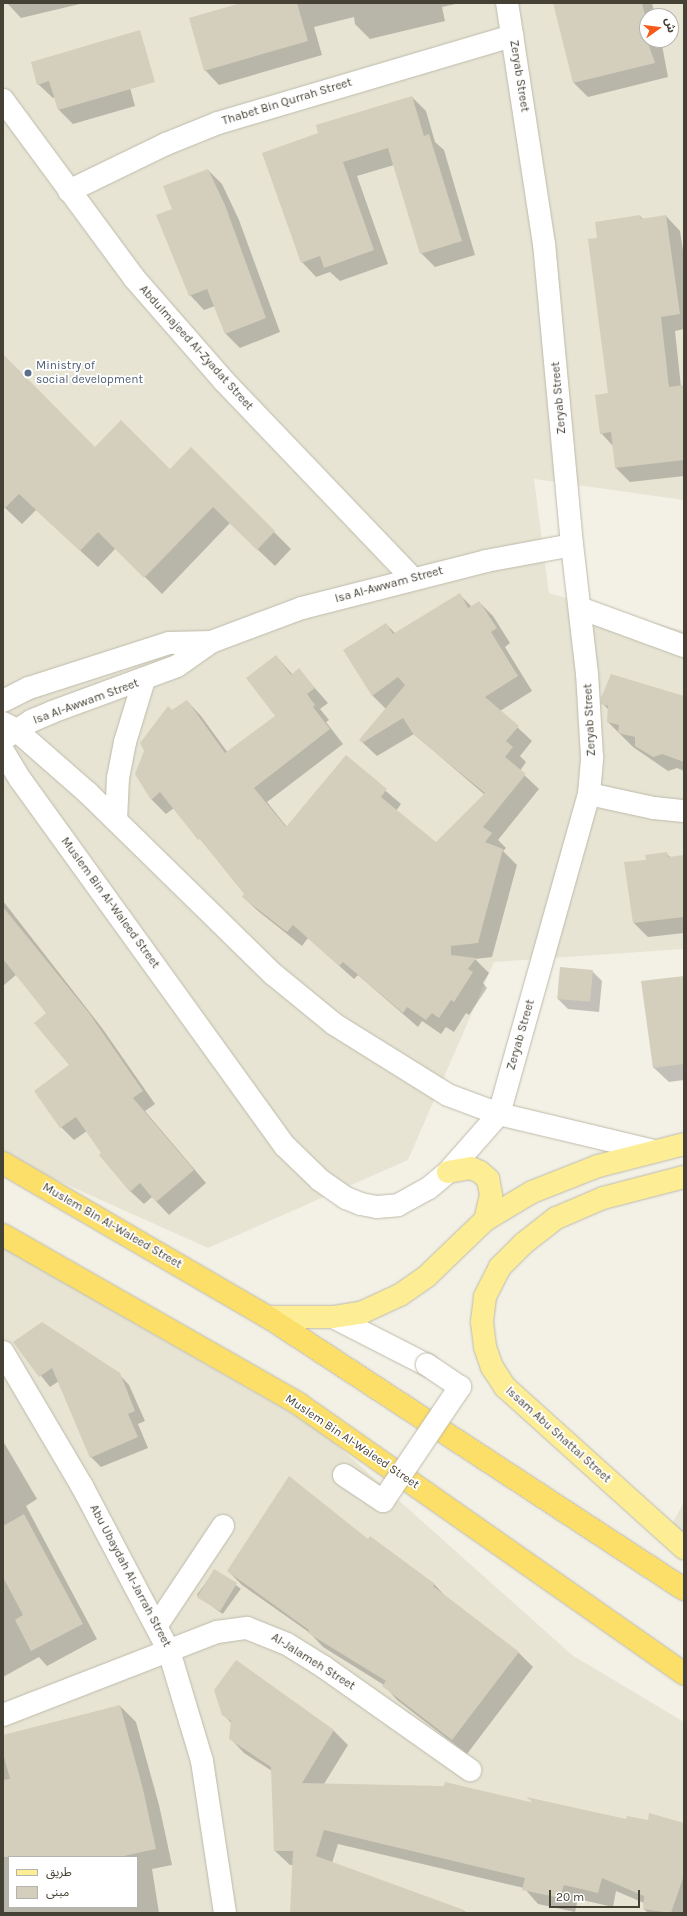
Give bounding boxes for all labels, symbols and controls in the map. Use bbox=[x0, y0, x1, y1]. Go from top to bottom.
north arrow bbox=[639, 8, 679, 48]
text: ش bbox=[662, 16, 678, 34]
street label: Zeryab Street bbox=[506, 39, 532, 113]
street label: Thabet Bin Qurrah Street bbox=[220, 75, 354, 129]
street label: Abdulmajeed Al-Zyadat Street bbox=[136, 282, 256, 414]
place label: Ministry of social development bbox=[36, 359, 143, 387]
street label: Zeryab Street bbox=[549, 361, 569, 435]
marker: Ministry of social development bbox=[23, 368, 33, 378]
street label: Isa Al-Awwam Street bbox=[333, 564, 445, 606]
street label: Isa Al-Awwam Street bbox=[31, 676, 141, 728]
street label: Zeryab Street bbox=[581, 683, 599, 757]
street label: Muslem Bin Al-Waleed Street bbox=[58, 835, 162, 971]
street label: Zeryab Street bbox=[504, 998, 538, 1072]
street label: Muslem Bin Al-Waleed Street bbox=[40, 1180, 184, 1272]
street label: Issam Abu Shattal Street bbox=[502, 1384, 614, 1486]
street label: Muslem Bin Al-Waleed Street bbox=[282, 1392, 422, 1492]
street label: Abu Ubaydah Al-Jarrah Street bbox=[86, 1502, 174, 1650]
street label: Al-Jalameh Street bbox=[268, 1630, 358, 1694]
legend bbox=[8, 1856, 138, 1908]
text: طريق bbox=[46, 1865, 72, 1879]
scale bar bbox=[551, 1882, 642, 1908]
text: مبنى bbox=[46, 1885, 69, 1899]
text: 20 m bbox=[556, 1890, 584, 1904]

